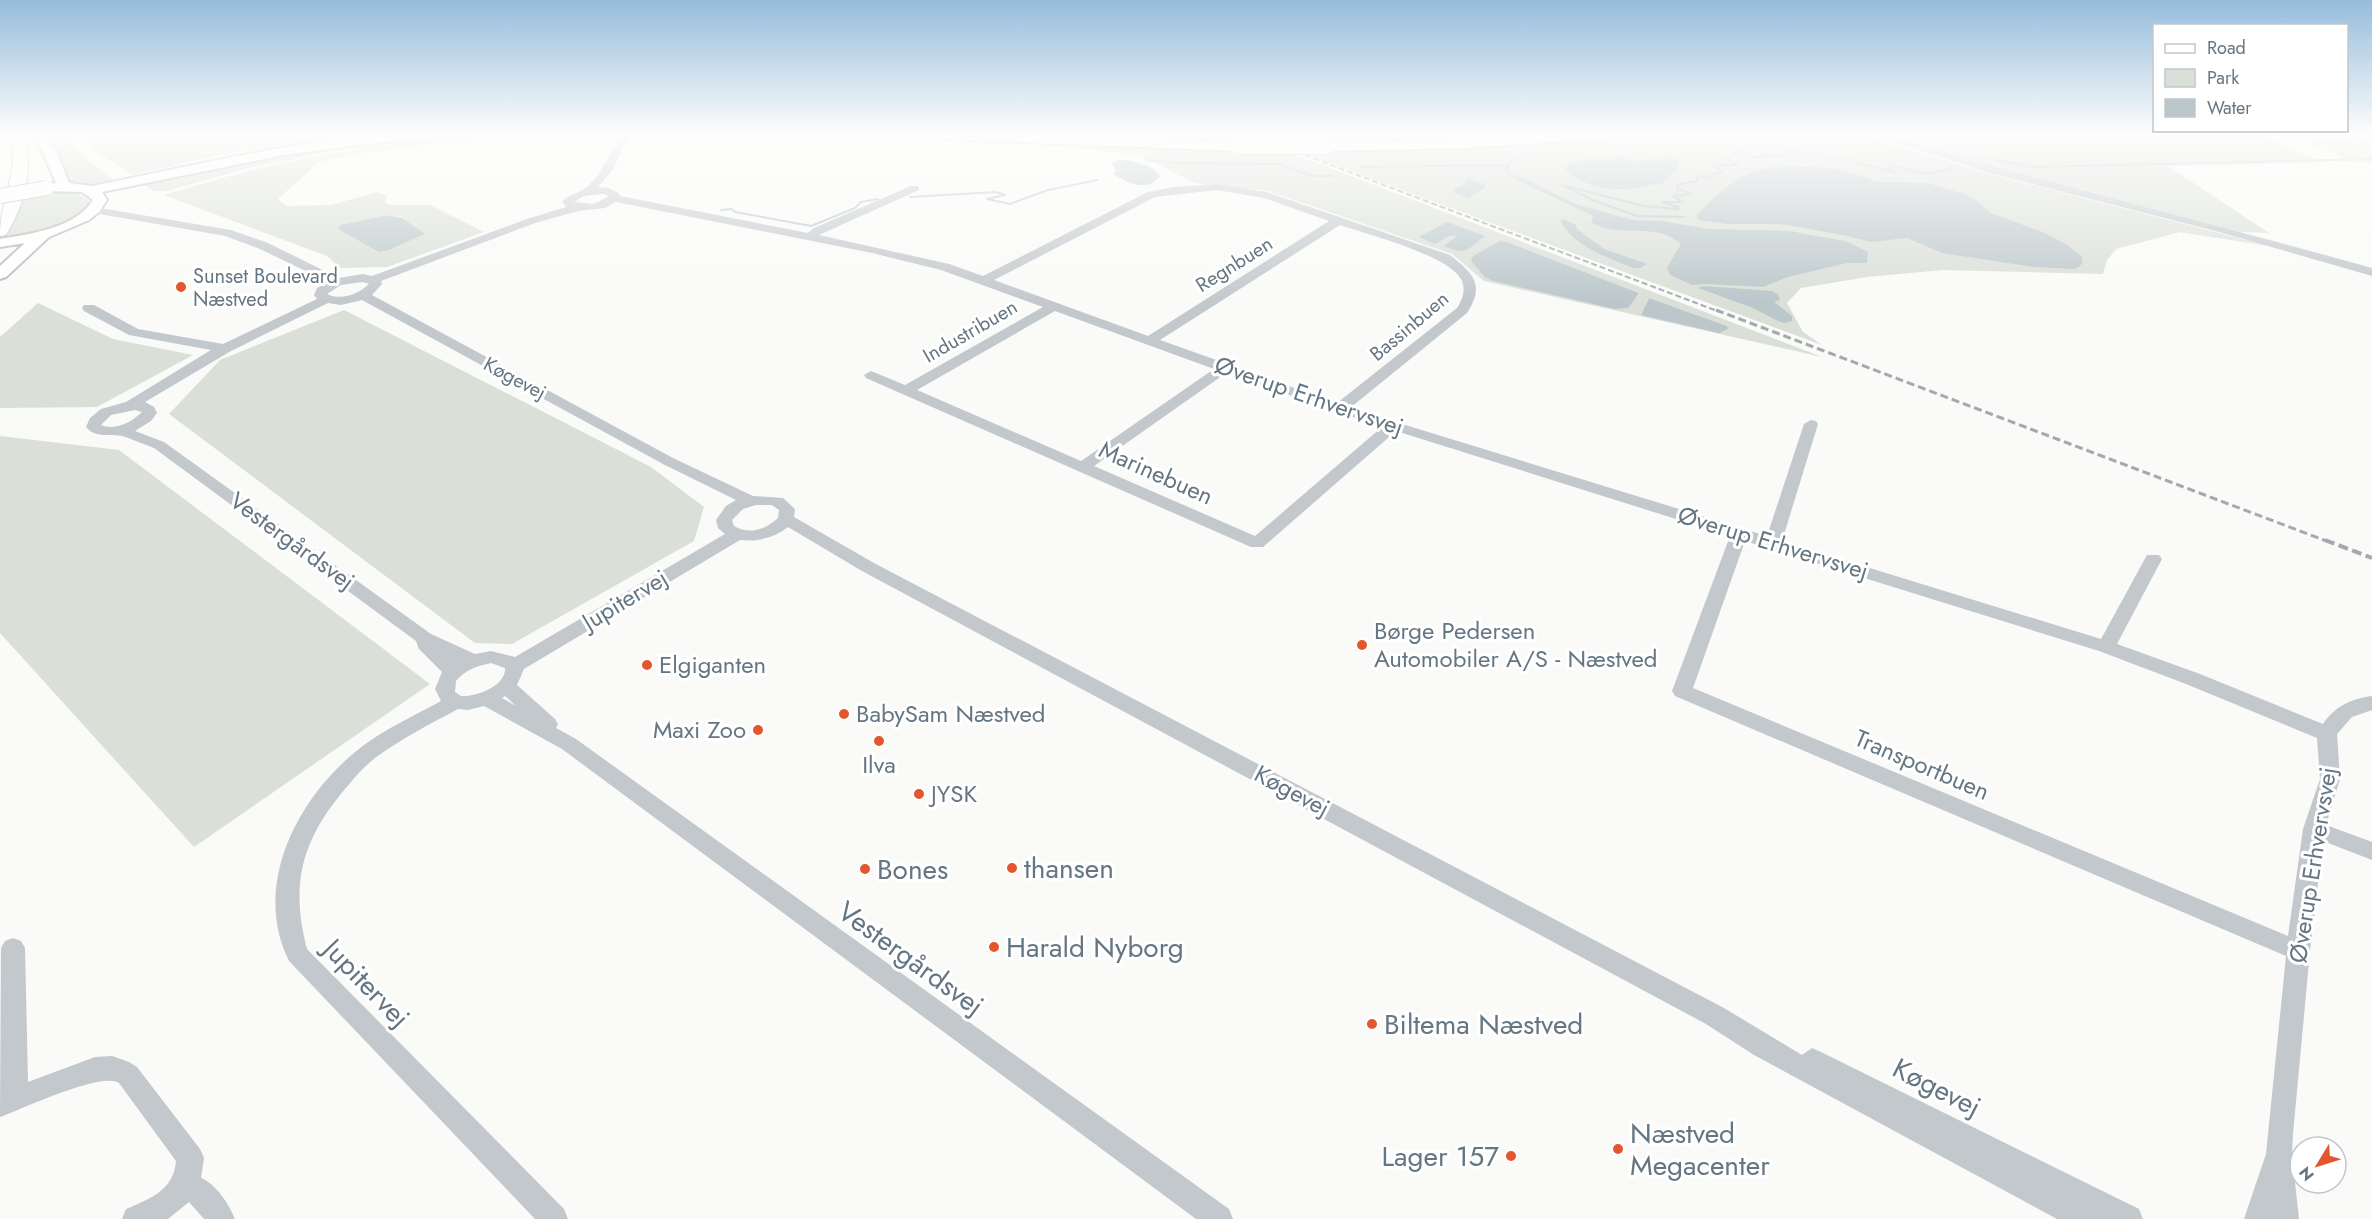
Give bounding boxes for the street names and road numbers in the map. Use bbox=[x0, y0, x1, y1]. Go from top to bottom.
street label: Regnbuen bbox=[1190, 229, 1278, 300]
street label: Bassinbuen bbox=[1363, 285, 1455, 368]
street label: Industribuen bbox=[918, 293, 1023, 370]
street label: Øverup Erhvervsvej bbox=[1210, 347, 1408, 444]
street label: Køgevej bbox=[478, 350, 551, 407]
street label: Marinebuen bbox=[1094, 432, 1219, 513]
street label: Vestergårdsvej bbox=[222, 483, 362, 598]
street label: Øverup Erhvervsvej bbox=[1674, 497, 1873, 588]
street label: Jupitervej bbox=[573, 560, 674, 640]
street label: Transportbuen bbox=[1849, 720, 1995, 809]
street label: Køgevej bbox=[1248, 756, 1336, 825]
street label: Øverup Erhvervsvej bbox=[2280, 765, 2345, 965]
street label: Vestergårdsvej bbox=[829, 891, 992, 1025]
street label: Jupitervej bbox=[311, 927, 419, 1037]
street label: Køgevej bbox=[1885, 1048, 1988, 1127]

